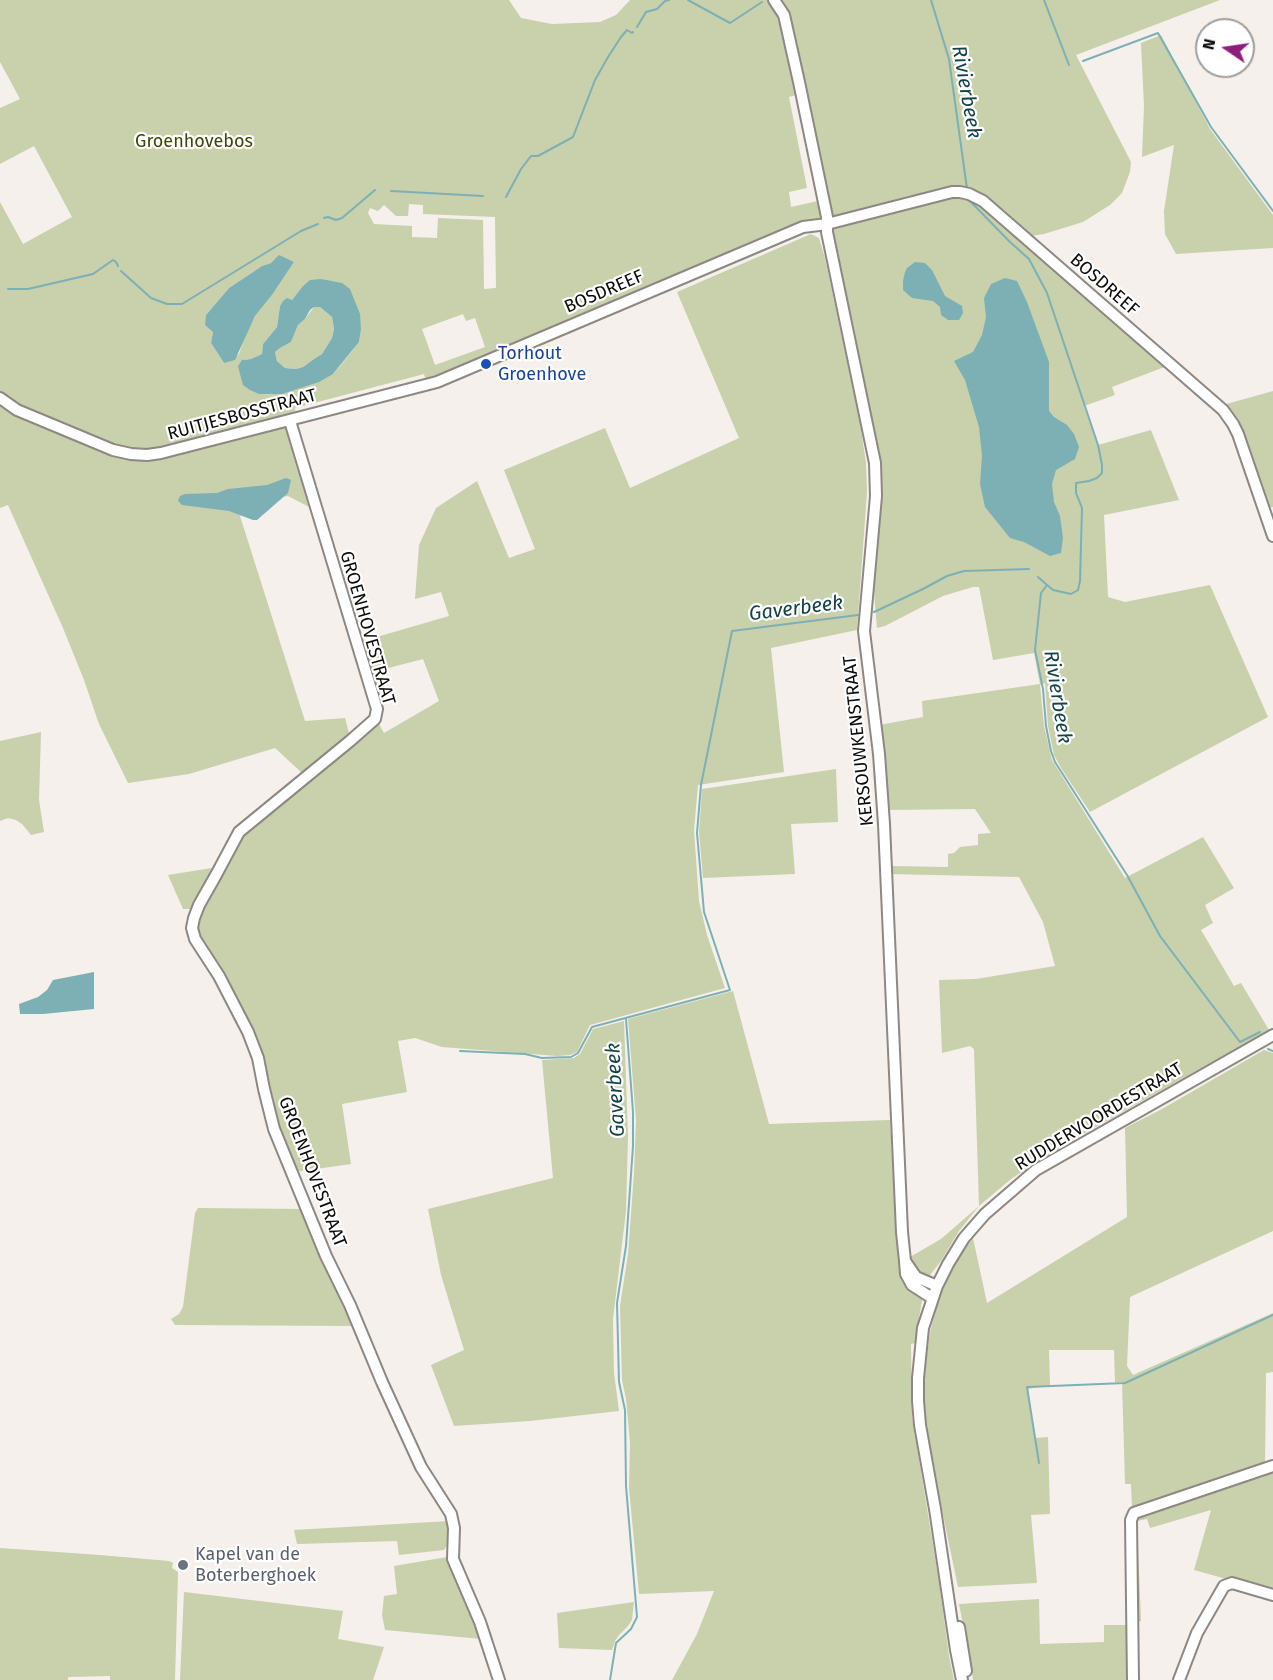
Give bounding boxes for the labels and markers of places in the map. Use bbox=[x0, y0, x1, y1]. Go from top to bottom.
place label: Torhout Groenhove bbox=[498, 343, 586, 386]
marker: Torhout Groenhove bbox=[479, 357, 493, 371]
place label: Kapel van de Boterberghoek bbox=[195, 1544, 316, 1586]
marker: Kapel van de Boterberghoek bbox=[176, 1558, 190, 1572]

